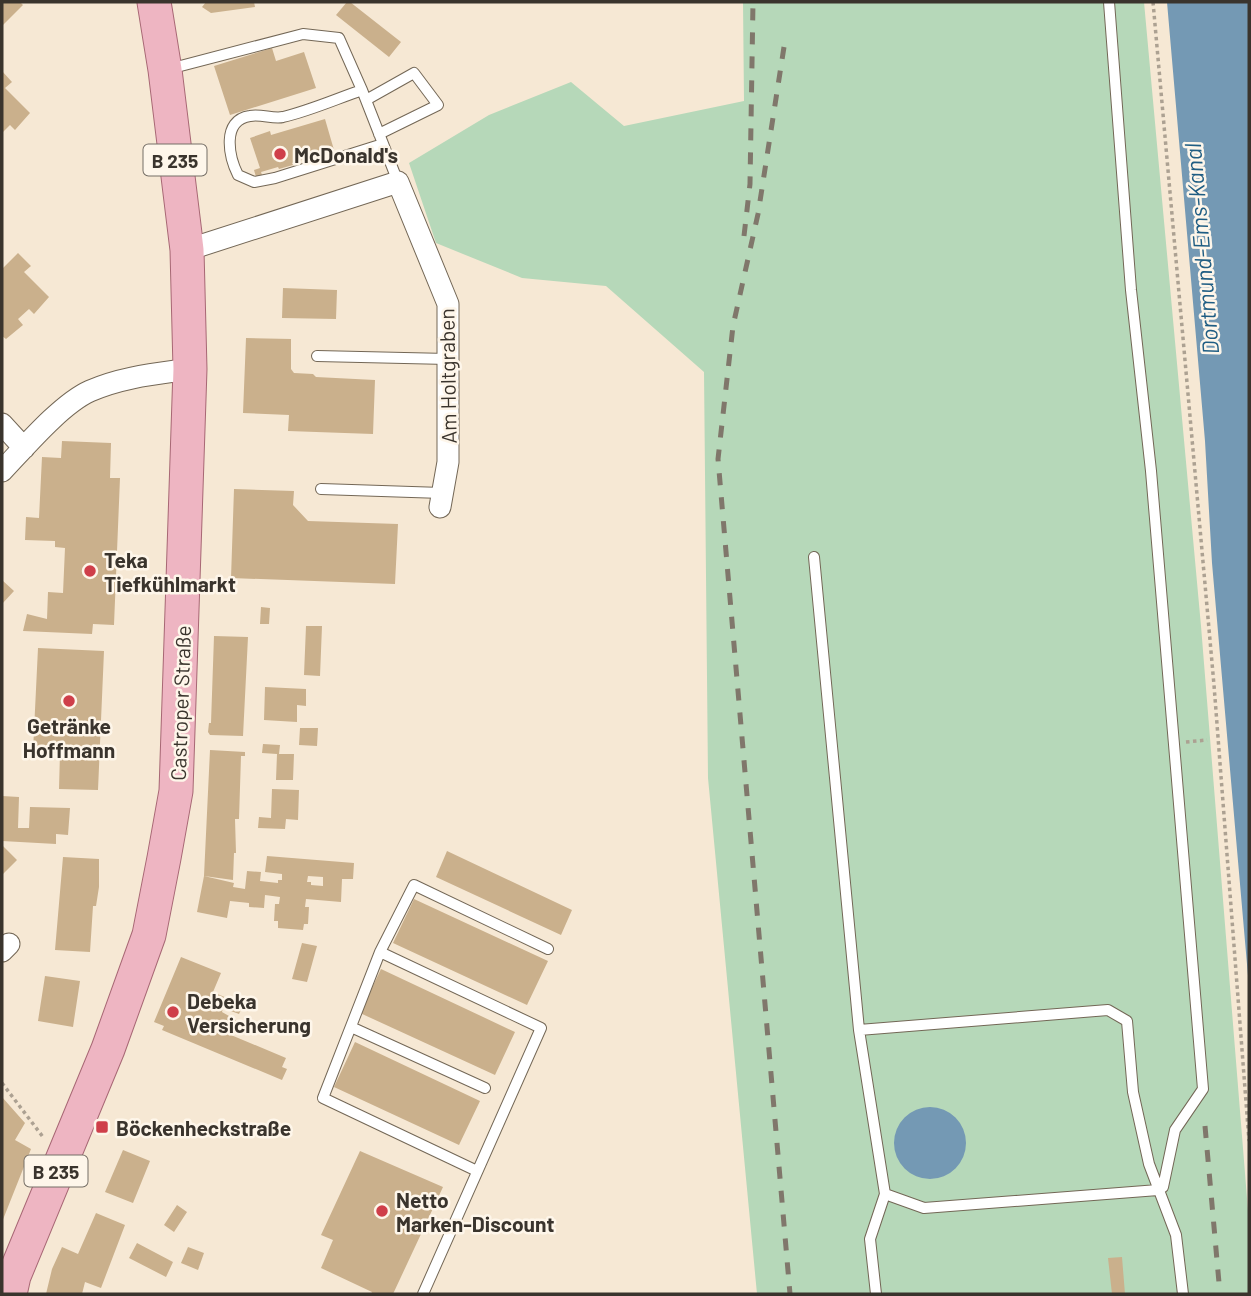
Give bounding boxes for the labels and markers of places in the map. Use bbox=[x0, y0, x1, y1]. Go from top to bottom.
place label: McDonald's bbox=[294, 142, 398, 167]
marker: McDonald's bbox=[272, 146, 288, 162]
place label: Teka Tiefkühlmarkt bbox=[104, 547, 236, 596]
marker: Teka Tiefkühlmarkt bbox=[82, 563, 98, 579]
marker: Getränke Hoffmann bbox=[61, 693, 77, 709]
place label: Getränke Hoffmann bbox=[23, 713, 115, 762]
place label: Debeka Versicherung bbox=[187, 988, 311, 1037]
marker: Debeka Versicherung bbox=[165, 1004, 181, 1020]
place label: Böckenheckstraße bbox=[116, 1115, 291, 1140]
marker: Böckenheckstraße bbox=[94, 1119, 110, 1135]
place label: Netto Marken-Discount bbox=[396, 1187, 555, 1236]
marker: Netto Marken-Discount bbox=[374, 1203, 390, 1219]

